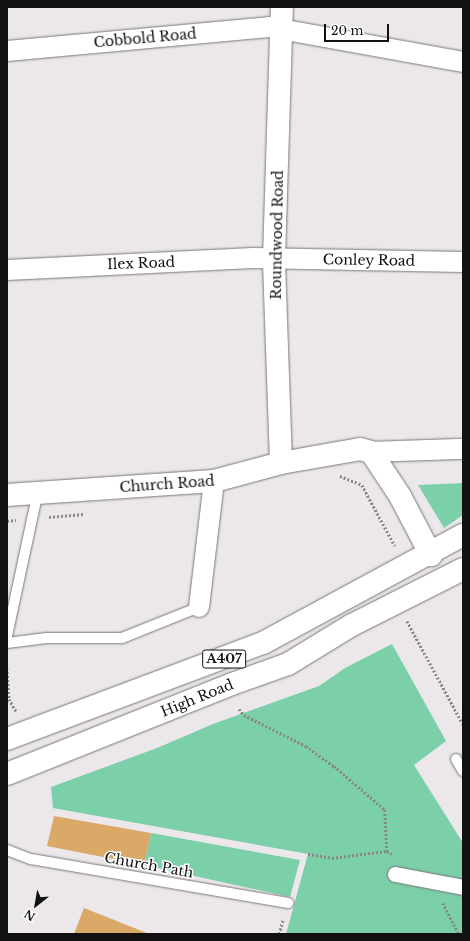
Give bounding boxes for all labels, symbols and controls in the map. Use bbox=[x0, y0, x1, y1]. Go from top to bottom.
scale bar bbox=[326, 16, 391, 42]
text: 20 m bbox=[331, 23, 363, 38]
street label: Cobbold Road bbox=[93, 25, 197, 51]
street label: Roundwood Road bbox=[267, 170, 287, 300]
street label: Conley Road bbox=[323, 251, 415, 269]
street label: Ilex Road bbox=[107, 253, 175, 273]
street label: Church Road bbox=[119, 472, 215, 496]
road number: A407 bbox=[202, 648, 246, 670]
street label: High Road bbox=[158, 676, 236, 720]
street label: Church Path bbox=[103, 849, 195, 881]
north arrow bbox=[16, 885, 56, 925]
text: N bbox=[22, 907, 38, 924]

